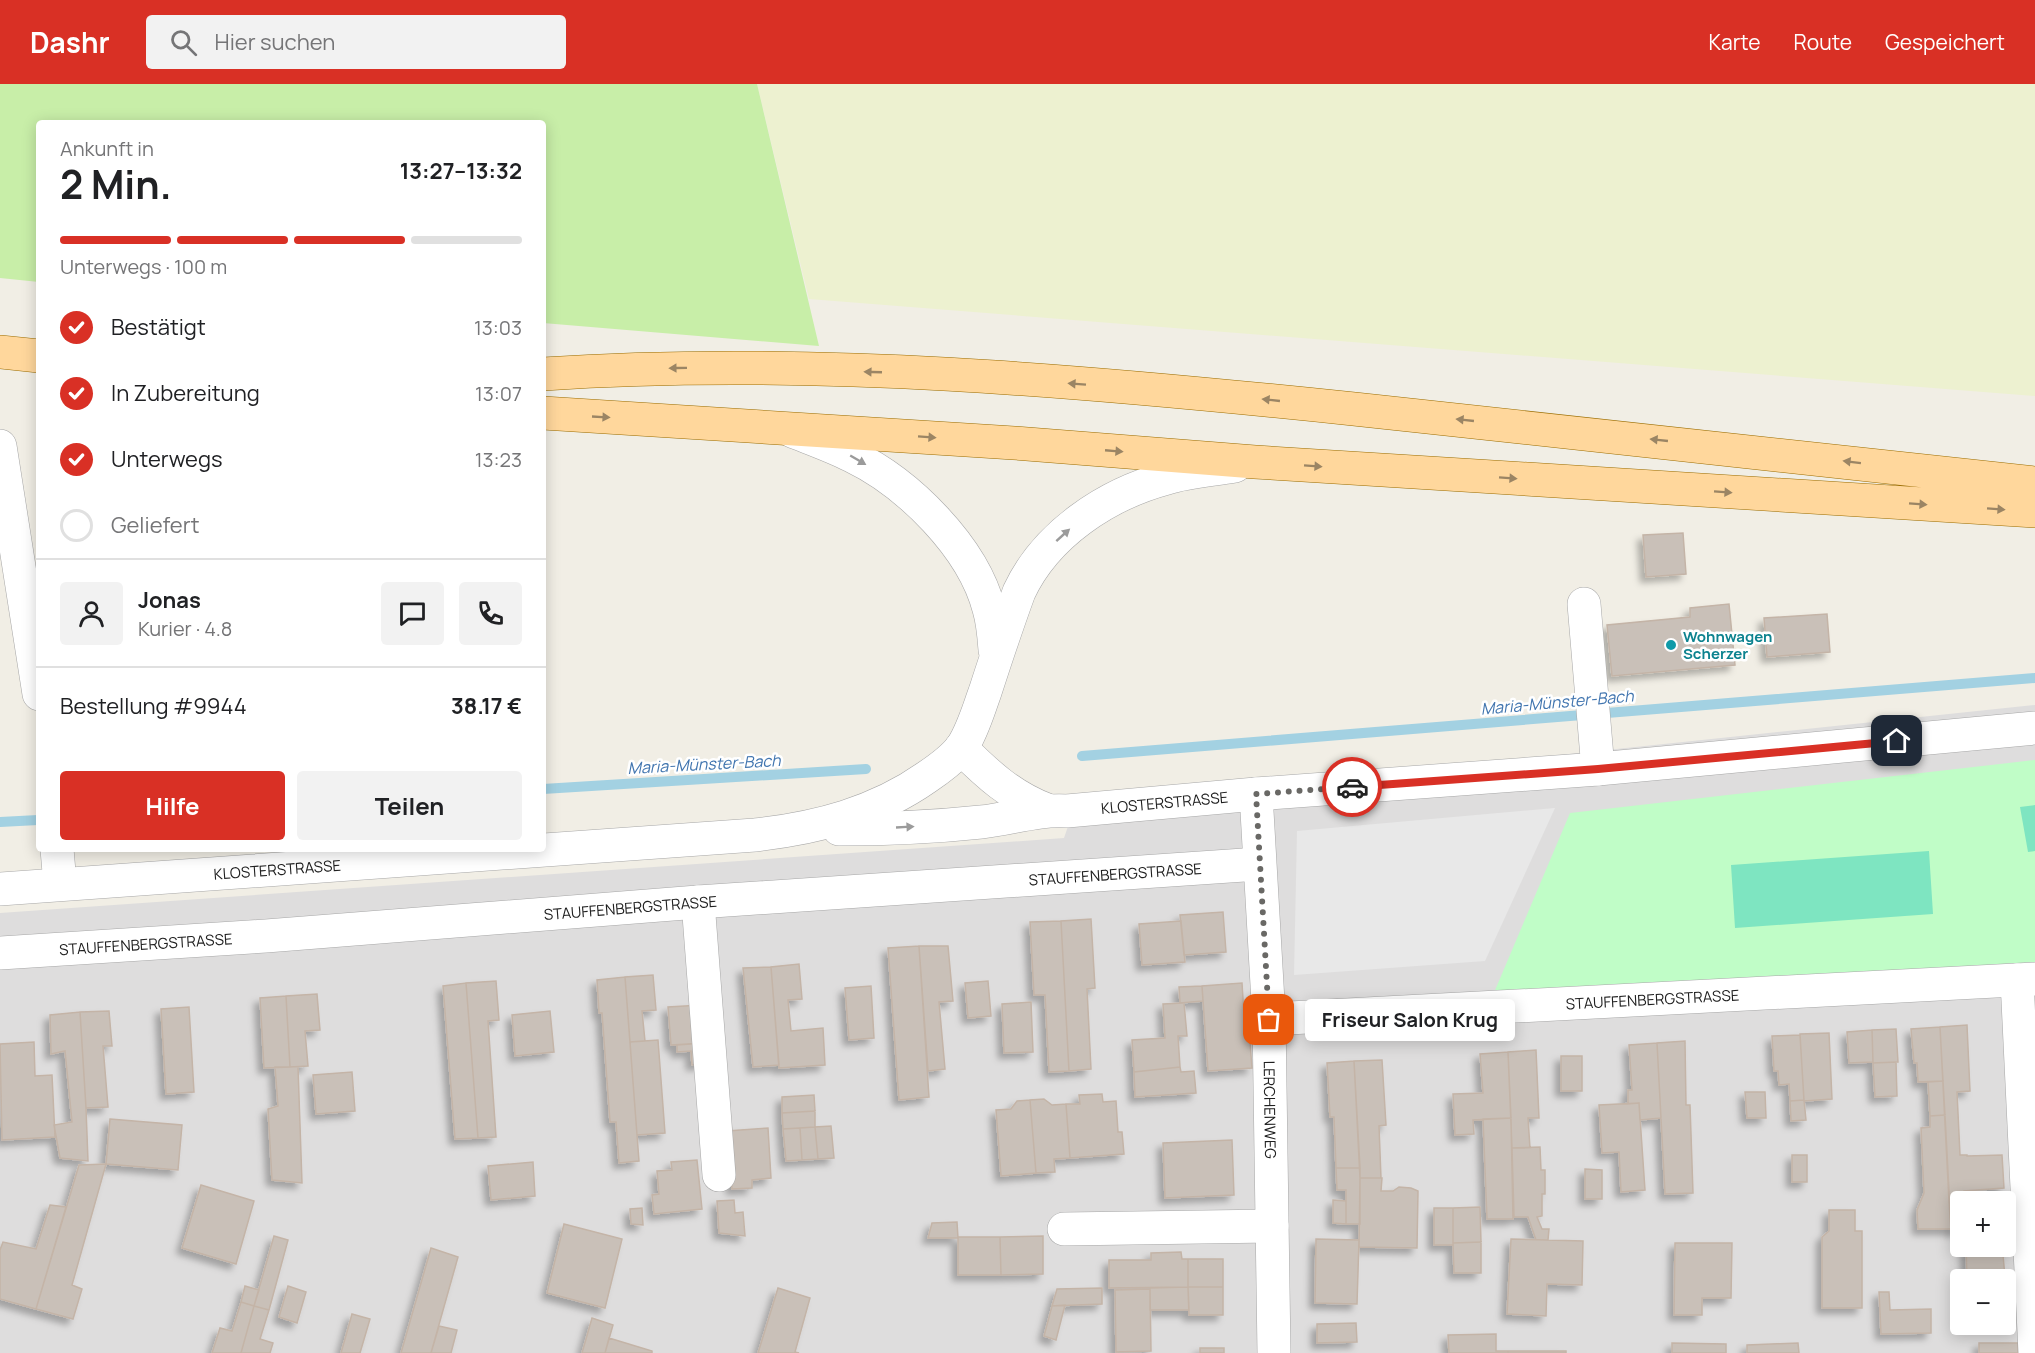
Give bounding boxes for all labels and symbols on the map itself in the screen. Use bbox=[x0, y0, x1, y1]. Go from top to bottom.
one-way arrow bbox=[669, 363, 688, 373]
one-way arrow bbox=[864, 367, 883, 377]
one-way arrow bbox=[1068, 379, 1087, 388]
one-way arrow bbox=[1262, 395, 1281, 405]
one-way arrow bbox=[592, 412, 611, 421]
one-way arrow bbox=[1456, 415, 1475, 425]
one-way arrow bbox=[918, 432, 937, 442]
one-way arrow bbox=[1650, 435, 1669, 445]
one-way arrow bbox=[1104, 446, 1123, 456]
one-way arrow bbox=[850, 454, 866, 465]
one-way arrow bbox=[1842, 457, 1861, 467]
one-way arrow bbox=[1304, 461, 1323, 471]
one-way arrow bbox=[1498, 473, 1517, 483]
one-way arrow bbox=[1714, 487, 1733, 496]
one-way arrow bbox=[1908, 499, 1927, 508]
one-way arrow bbox=[1987, 504, 2006, 514]
one-way arrow bbox=[1055, 528, 1070, 542]
place label: Wohnwagen Scherzer bbox=[1683, 626, 1772, 664]
marker: Wohnwagen Scherzer bbox=[1664, 638, 1678, 652]
water label: Maria-Münster-Bach bbox=[1480, 684, 1635, 720]
pin bbox=[1871, 715, 1922, 766]
water label: Maria-Münster-Bach bbox=[627, 749, 782, 779]
courier bbox=[1322, 757, 1382, 817]
street label: KLOSTERSTRASSE bbox=[1100, 786, 1229, 818]
one-way arrow bbox=[896, 823, 915, 832]
street label: KLOSTERSTRASSE bbox=[213, 854, 342, 884]
street label: STAUFFENBERGSTRASSE bbox=[1028, 857, 1202, 890]
street label: STAUFFENBERGSTRASSE bbox=[543, 890, 718, 925]
street label: STAUFFENBERGSTRASSE bbox=[58, 928, 233, 960]
street label: STAUFFENBERGSTRASSE bbox=[1565, 984, 1740, 1014]
pin bbox=[1243, 994, 1294, 1045]
callout: Friseur Salon Krug bbox=[1305, 999, 1515, 1041]
street label: LERCHENWEG bbox=[1259, 1060, 1282, 1159]

